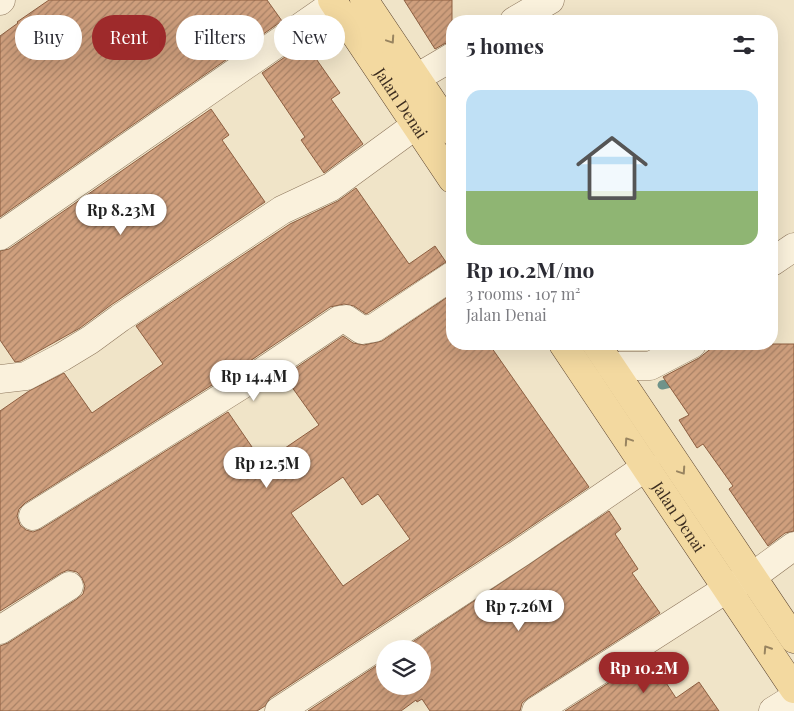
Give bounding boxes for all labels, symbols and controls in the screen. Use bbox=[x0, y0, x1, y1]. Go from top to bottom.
chip: Buy bbox=[15, 15, 82, 60]
chip: Rent bbox=[92, 15, 166, 60]
chip: Filters bbox=[176, 15, 264, 60]
chip: New bbox=[274, 15, 345, 60]
text: 5 homes bbox=[466, 31, 544, 59]
icon: filters bbox=[730, 31, 758, 59]
one-way arrow bbox=[385, 35, 394, 44]
street label: Jalan Denai bbox=[370, 62, 433, 142]
icon: home bbox=[567, 123, 657, 213]
pin: Rp 8.23M bbox=[69, 194, 173, 236]
text: Rp 8.23M bbox=[87, 199, 155, 220]
text: Rp 10.2M/mo bbox=[466, 255, 594, 283]
text: 3 rooms · 107 m² bbox=[466, 283, 581, 304]
text: Jalan Denai bbox=[466, 304, 547, 325]
pin: Rp 14.4M bbox=[202, 360, 306, 402]
text: Rp 14.4M bbox=[221, 365, 287, 386]
one-way arrow bbox=[625, 437, 634, 446]
pin: Rp 12.5M bbox=[215, 446, 319, 489]
text: Rp 12.5M bbox=[234, 452, 300, 473]
one-way arrow bbox=[676, 465, 685, 475]
street label: Jalan Denai bbox=[647, 476, 711, 556]
pin: Rp 7.26M bbox=[467, 590, 571, 632]
text: Rp 7.26M bbox=[485, 595, 553, 616]
map controls bbox=[376, 640, 431, 695]
button: layers bbox=[376, 640, 431, 695]
one-way arrow bbox=[764, 645, 773, 654]
pin: Rp 10.2M bbox=[592, 652, 696, 694]
text: Rp 10.2M bbox=[610, 657, 678, 678]

